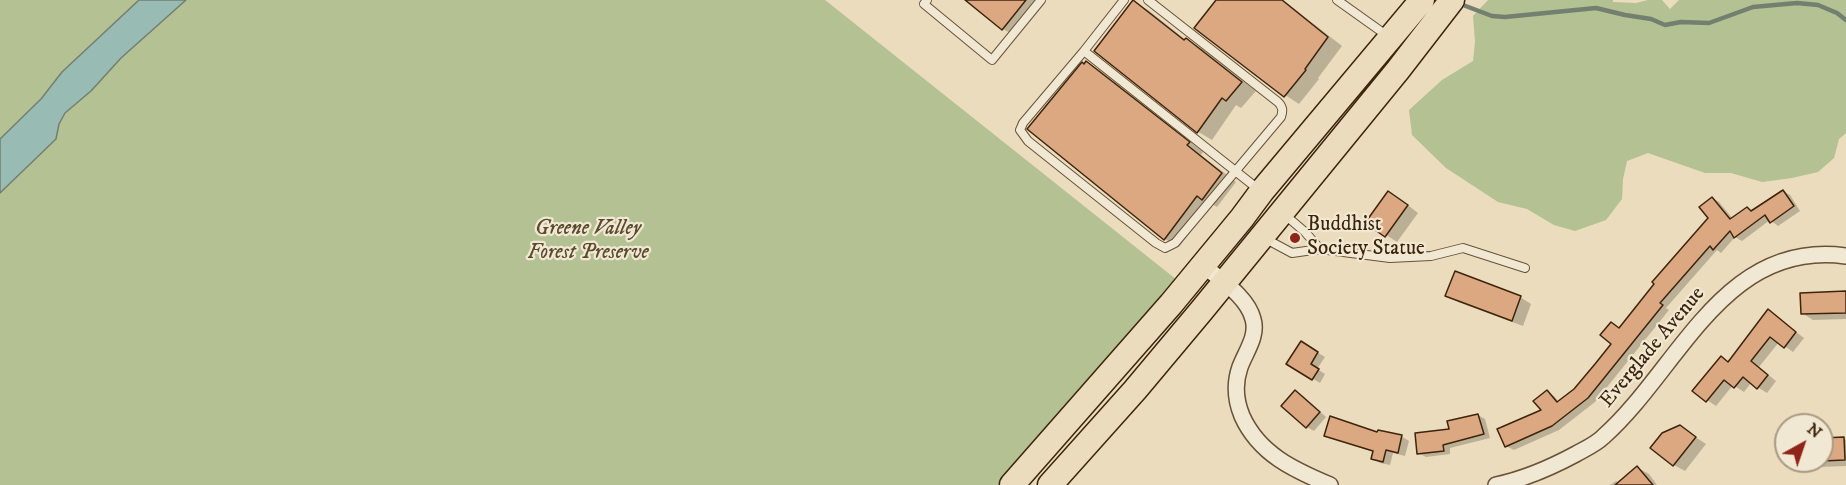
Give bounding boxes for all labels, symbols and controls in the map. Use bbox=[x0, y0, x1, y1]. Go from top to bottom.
place label: Buddhist Society Statue bbox=[1307, 213, 1425, 263]
park label: Greene Valley Forest Preserve bbox=[527, 217, 649, 267]
marker: Buddhist Society Statue bbox=[1288, 231, 1302, 245]
street label: Everglade Avenue bbox=[1595, 283, 1711, 413]
north arrow bbox=[1774, 413, 1834, 473]
text: N bbox=[1803, 419, 1826, 443]

